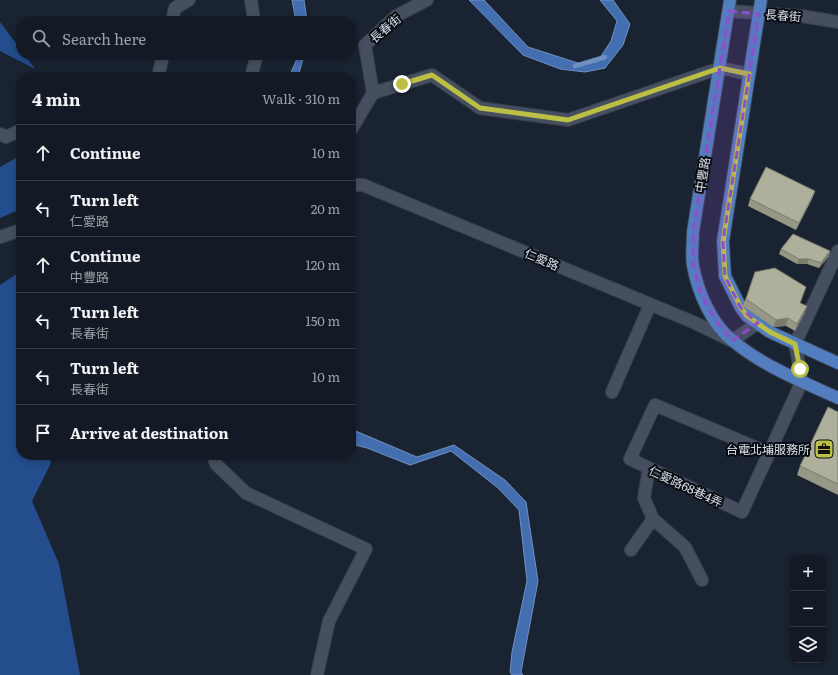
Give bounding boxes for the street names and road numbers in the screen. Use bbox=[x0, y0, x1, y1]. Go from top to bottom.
street label: 長春街 bbox=[764, 5, 802, 25]
street label: 長春街 bbox=[365, 10, 405, 46]
street label: 中豐路 bbox=[690, 156, 714, 194]
street label: 仁愛路 bbox=[522, 244, 562, 274]
street label: 仁愛路68巷4弄 bbox=[646, 461, 726, 511]

